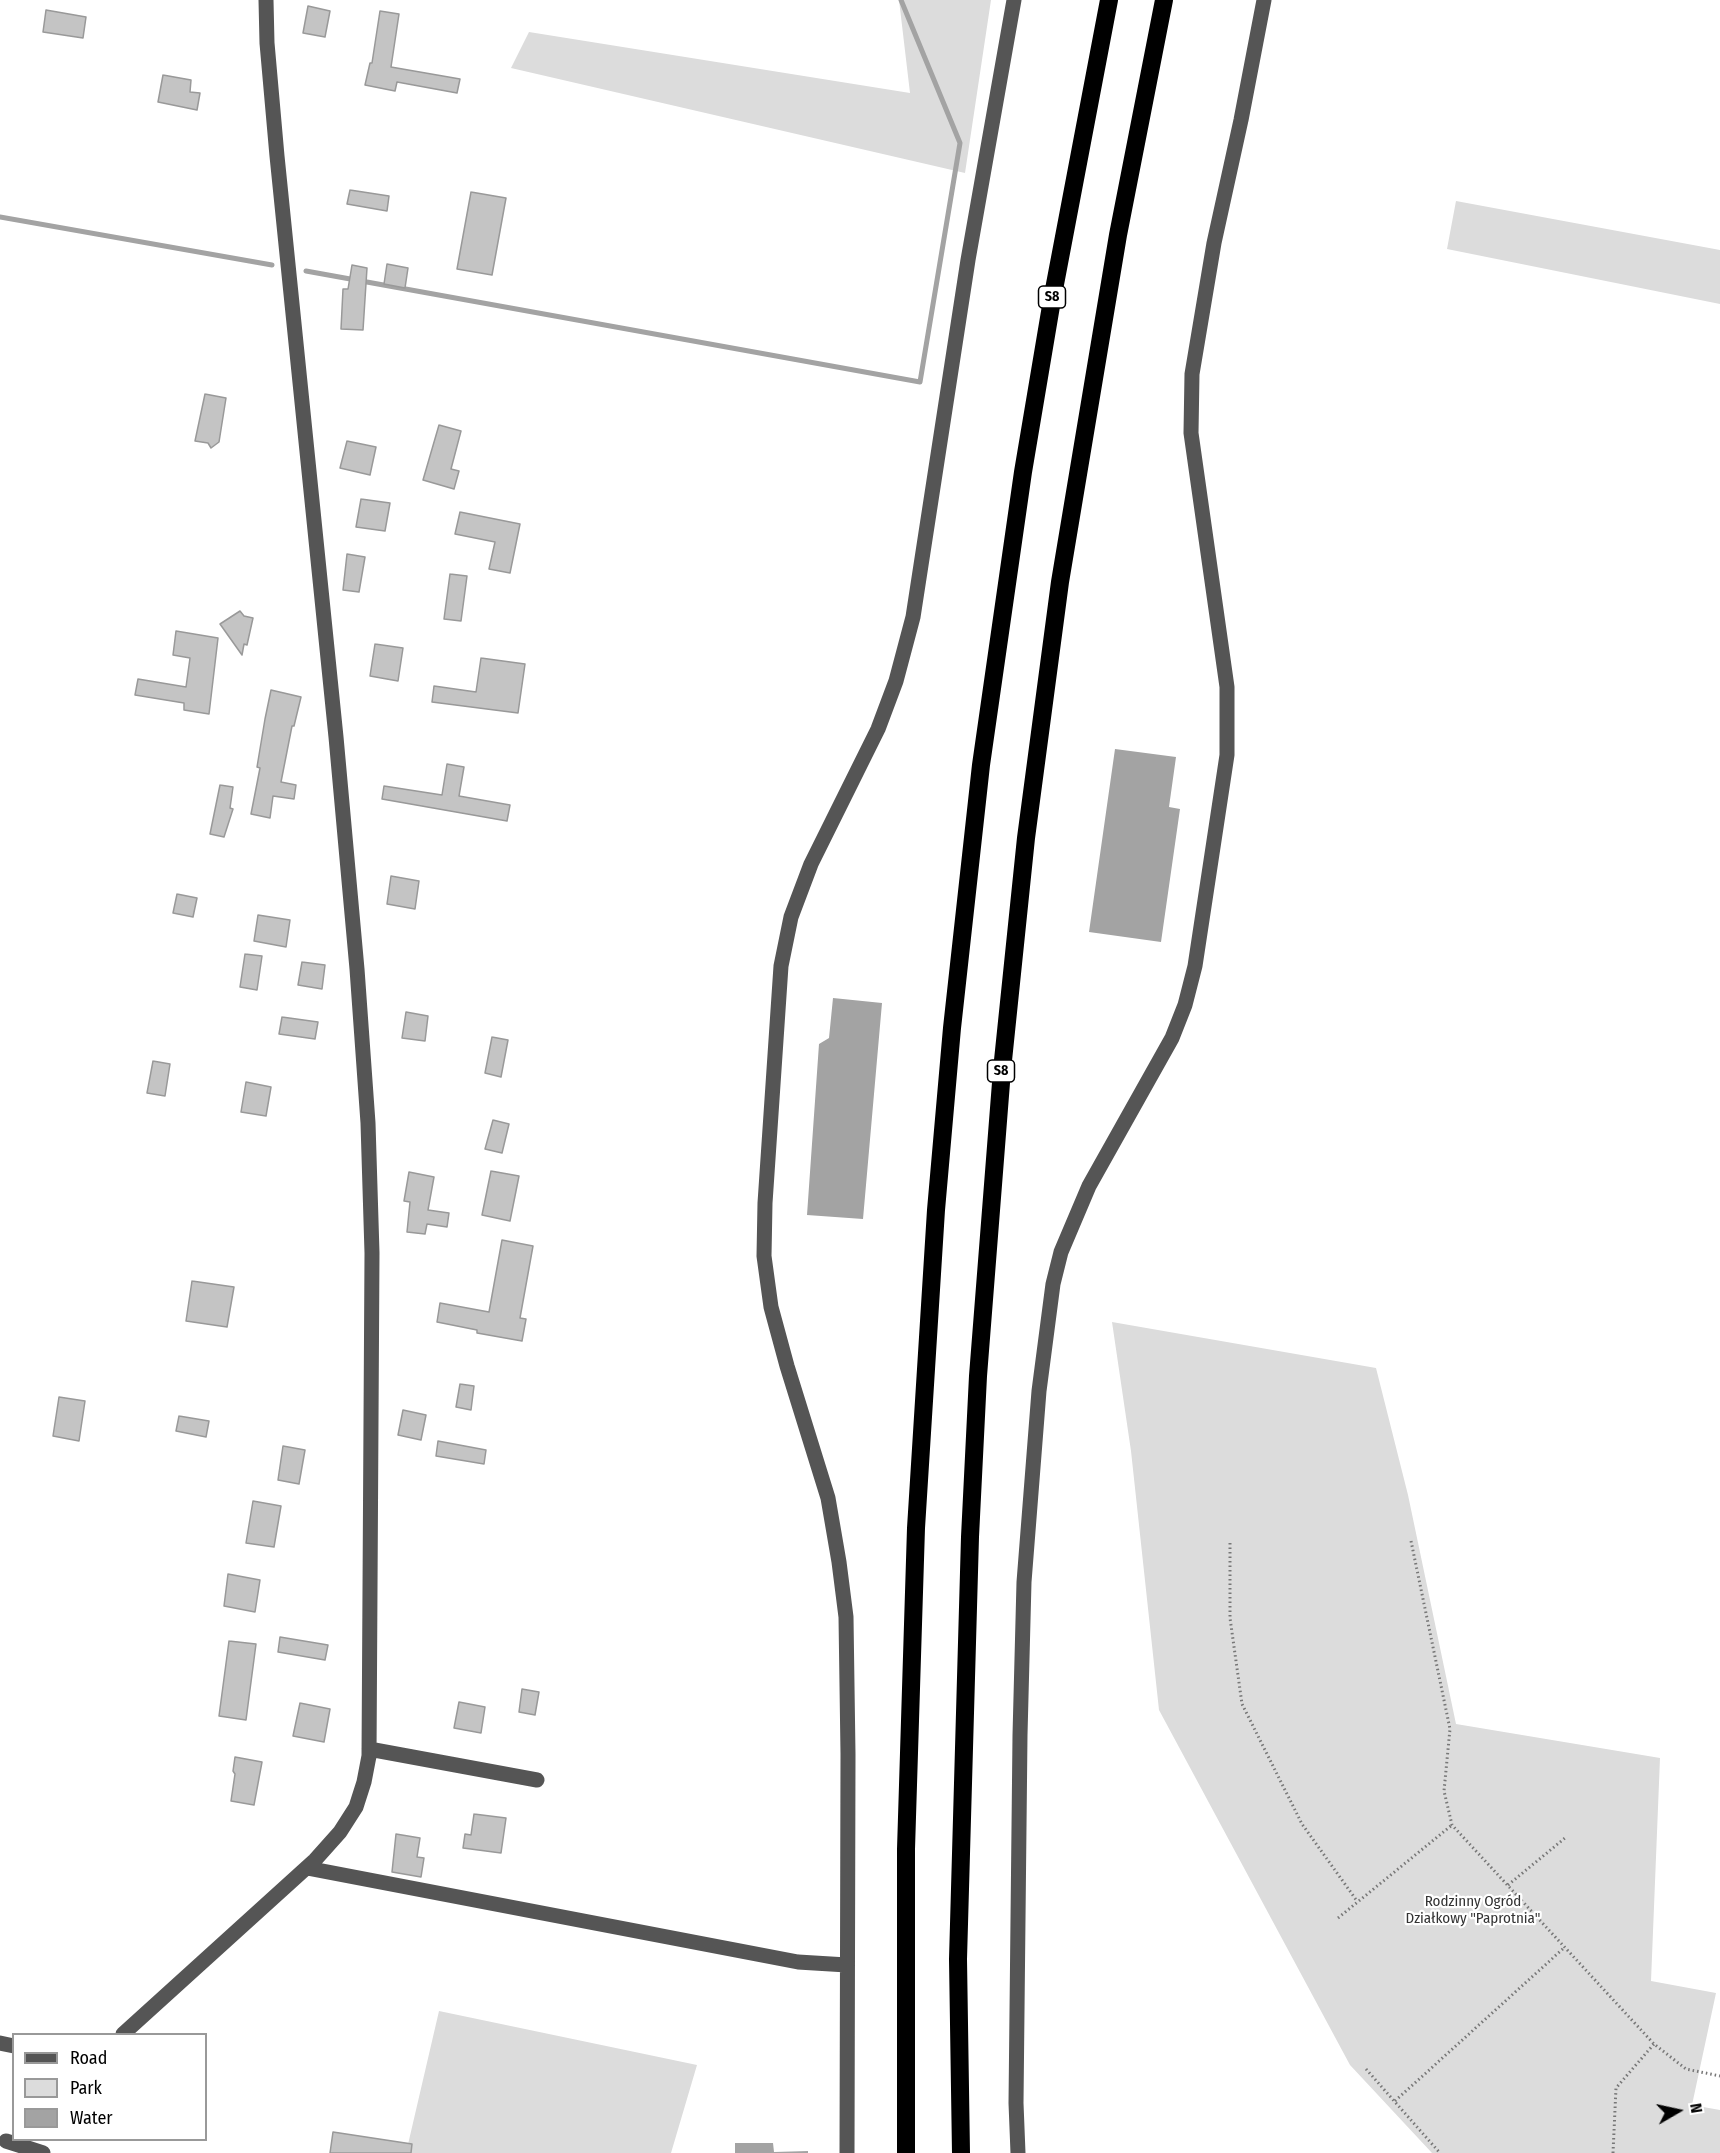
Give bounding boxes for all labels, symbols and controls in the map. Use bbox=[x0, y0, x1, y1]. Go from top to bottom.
road number: S8 bbox=[1038, 286, 1066, 308]
road number: S8 bbox=[988, 1060, 1014, 1082]
park label: Rodzinny Ogród Działkowy "Paprotnia" bbox=[1406, 1893, 1540, 1928]
legend bbox=[12, 2033, 207, 2141]
text: Road bbox=[70, 2047, 107, 2069]
text: Park bbox=[70, 2077, 102, 2099]
north arrow bbox=[1648, 2081, 1708, 2141]
text: N bbox=[1686, 2102, 1706, 2114]
text: Water bbox=[70, 2107, 113, 2129]

